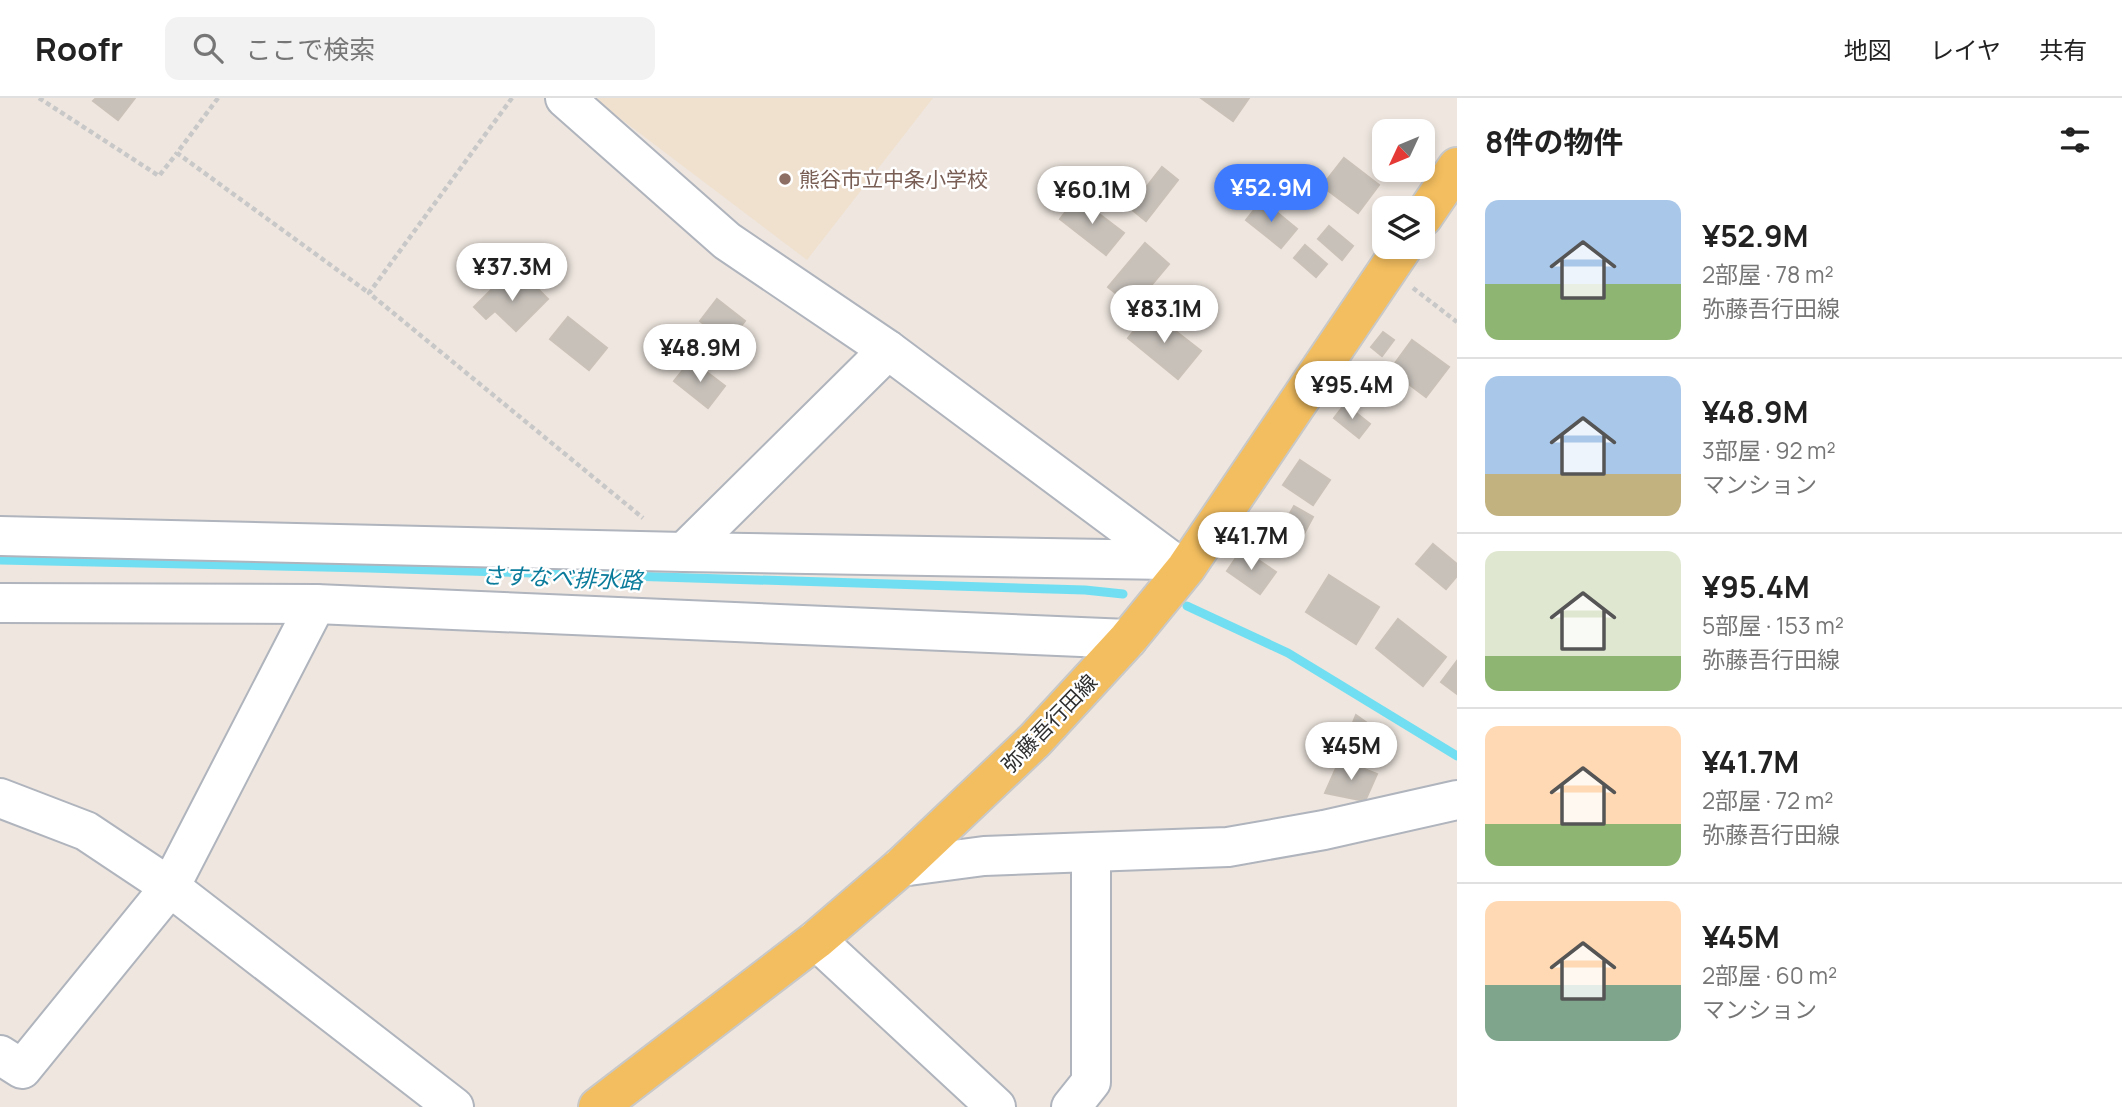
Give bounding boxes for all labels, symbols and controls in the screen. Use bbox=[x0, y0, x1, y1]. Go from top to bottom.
search box bbox=[165, 17, 655, 80]
text: Roofr bbox=[35, 26, 123, 71]
icon: search bbox=[189, 29, 227, 67]
text: ここで検索 bbox=[245, 31, 375, 67]
text: 地図 bbox=[1844, 33, 1892, 66]
text: レイヤ bbox=[1930, 33, 2001, 66]
text: 共有 bbox=[2039, 33, 2087, 66]
north arrow bbox=[1372, 119, 1435, 182]
map controls bbox=[1372, 119, 1435, 259]
text: 8件の物件 bbox=[1485, 121, 1623, 162]
icon: filters bbox=[2056, 121, 2094, 159]
pin: ¥52.9M bbox=[1214, 164, 1328, 224]
place label: 熊谷市立中条小学校 bbox=[799, 165, 988, 193]
pin: ¥60.1M bbox=[1035, 166, 1149, 226]
marker: 熊谷市立中条小学校 bbox=[777, 171, 793, 187]
text: ¥52.9M bbox=[1230, 171, 1312, 203]
text: ¥60.1M bbox=[1053, 173, 1131, 205]
button: layers bbox=[1372, 196, 1435, 259]
text: ¥52.9M bbox=[1702, 215, 1808, 256]
icon: home bbox=[1541, 228, 1625, 312]
pin: ¥37.3M bbox=[455, 244, 569, 303]
text: ¥37.3M bbox=[472, 250, 552, 282]
text: 2部屋 · 78 m² bbox=[1702, 258, 1834, 290]
pin: ¥83.1M bbox=[1107, 286, 1221, 345]
text: ¥83.1M bbox=[1126, 292, 1202, 324]
text: 弥藤吾行田線 bbox=[1702, 292, 1840, 324]
pin: ¥48.9M bbox=[643, 324, 757, 384]
text: ¥48.9M bbox=[659, 331, 741, 363]
pin: ¥95.4M bbox=[1295, 362, 1409, 421]
text: ¥95.4M bbox=[1311, 368, 1393, 400]
text: ¥48.9M bbox=[1702, 391, 1808, 432]
icon: home bbox=[1541, 404, 1625, 488]
text: 3部屋 · 92 m² bbox=[1702, 434, 1836, 466]
text: マンション bbox=[1702, 468, 1817, 500]
pin: ¥41.7M bbox=[1194, 512, 1308, 572]
text: ¥41.7M bbox=[1214, 519, 1288, 551]
water label: さすなべ排水路 bbox=[481, 558, 645, 596]
text: ¥95.4M bbox=[1702, 566, 1810, 607]
icon: home bbox=[1541, 579, 1625, 663]
text: 5部屋 · 153 m² bbox=[1702, 609, 1844, 641]
text: 弥藤吾行田線 bbox=[1702, 643, 1840, 675]
street label: 弥藤吾行田線 bbox=[995, 668, 1103, 778]
pin: ¥45M bbox=[1310, 722, 1392, 782]
text: ¥45M bbox=[1321, 729, 1381, 761]
text: ¥41.7M bbox=[1702, 741, 1799, 782]
icon: home bbox=[1541, 754, 1625, 838]
text: 2部屋 · 72 m² bbox=[1702, 784, 1833, 816]
text: 弥藤吾行田線 bbox=[1702, 818, 1840, 850]
text: ¥45M bbox=[1702, 916, 1780, 957]
icon: home bbox=[1541, 929, 1625, 1013]
text: 2部屋 · 60 m² bbox=[1702, 959, 1837, 991]
text: マンション bbox=[1702, 993, 1817, 1025]

